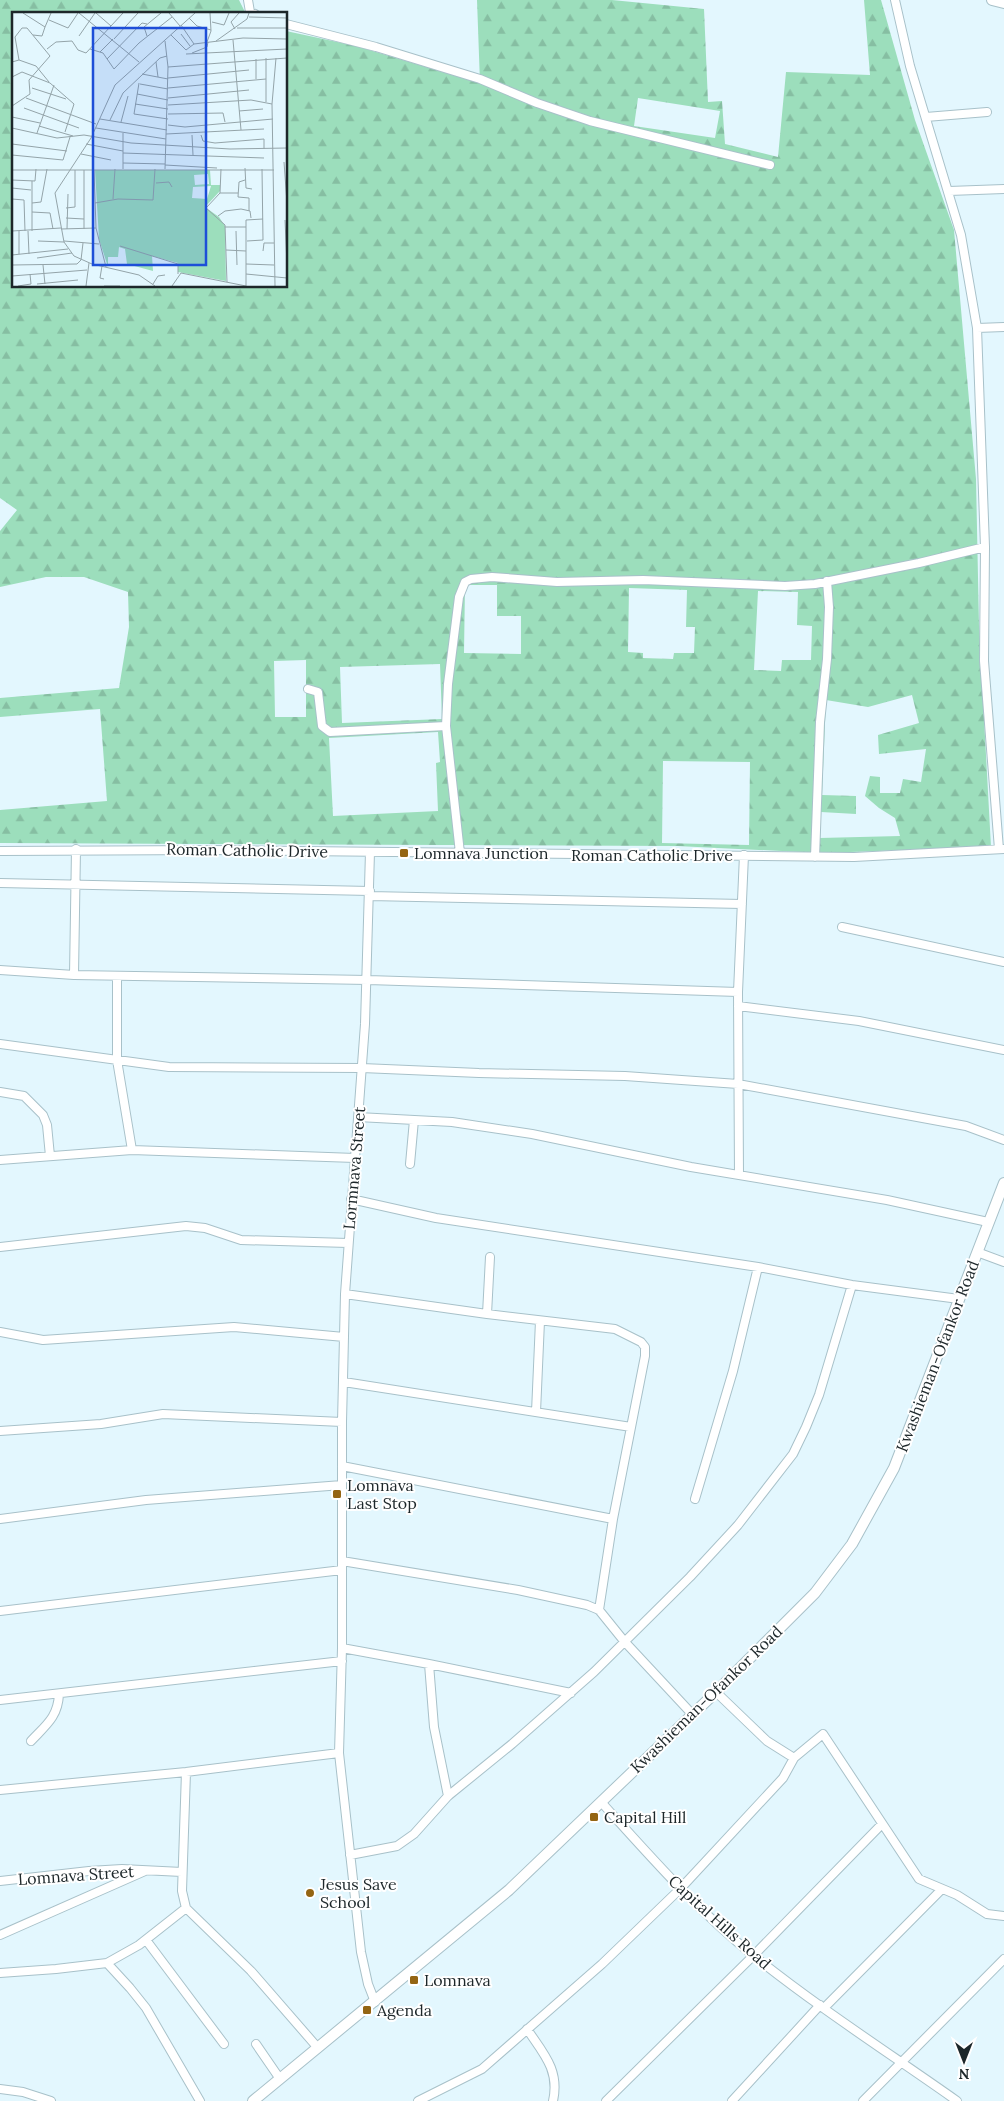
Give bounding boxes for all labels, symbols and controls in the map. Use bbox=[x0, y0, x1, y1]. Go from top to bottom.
inset map bbox=[12, 12, 288, 288]
street label: Roman Catholic Drive bbox=[166, 839, 328, 861]
place label: Lomnava Junction bbox=[414, 843, 549, 863]
street label: Roman Catholic Drive bbox=[571, 845, 733, 865]
marker: Lomnava Junction bbox=[398, 847, 410, 859]
street label: Lormnava Street bbox=[339, 1105, 369, 1230]
street label: Kwashieman-Ofankor Road bbox=[891, 1257, 983, 1455]
place label: Lomnava Last Stop bbox=[347, 1475, 417, 1513]
marker: Lomnava Last Stop bbox=[331, 1488, 343, 1500]
street label: Kwashieman-Ofankor Road bbox=[626, 1621, 786, 1777]
place label: Capital Hill bbox=[604, 1807, 686, 1827]
marker: Capital Hill bbox=[588, 1811, 600, 1823]
street label: Lomnava Street bbox=[17, 1861, 136, 1889]
street label: Capital Hills Road bbox=[665, 1871, 776, 1974]
place label: Jesus Save School bbox=[319, 1874, 397, 1912]
marker: Jesus Save School bbox=[304, 1887, 316, 1899]
place label: Lomnava bbox=[424, 1970, 491, 1990]
marker: Lomnava bbox=[408, 1974, 420, 1986]
place label: Agenda bbox=[376, 2000, 432, 2020]
marker: Agenda bbox=[361, 2004, 373, 2016]
north arrow bbox=[939, 2036, 989, 2086]
text: N bbox=[958, 2065, 969, 2083]

